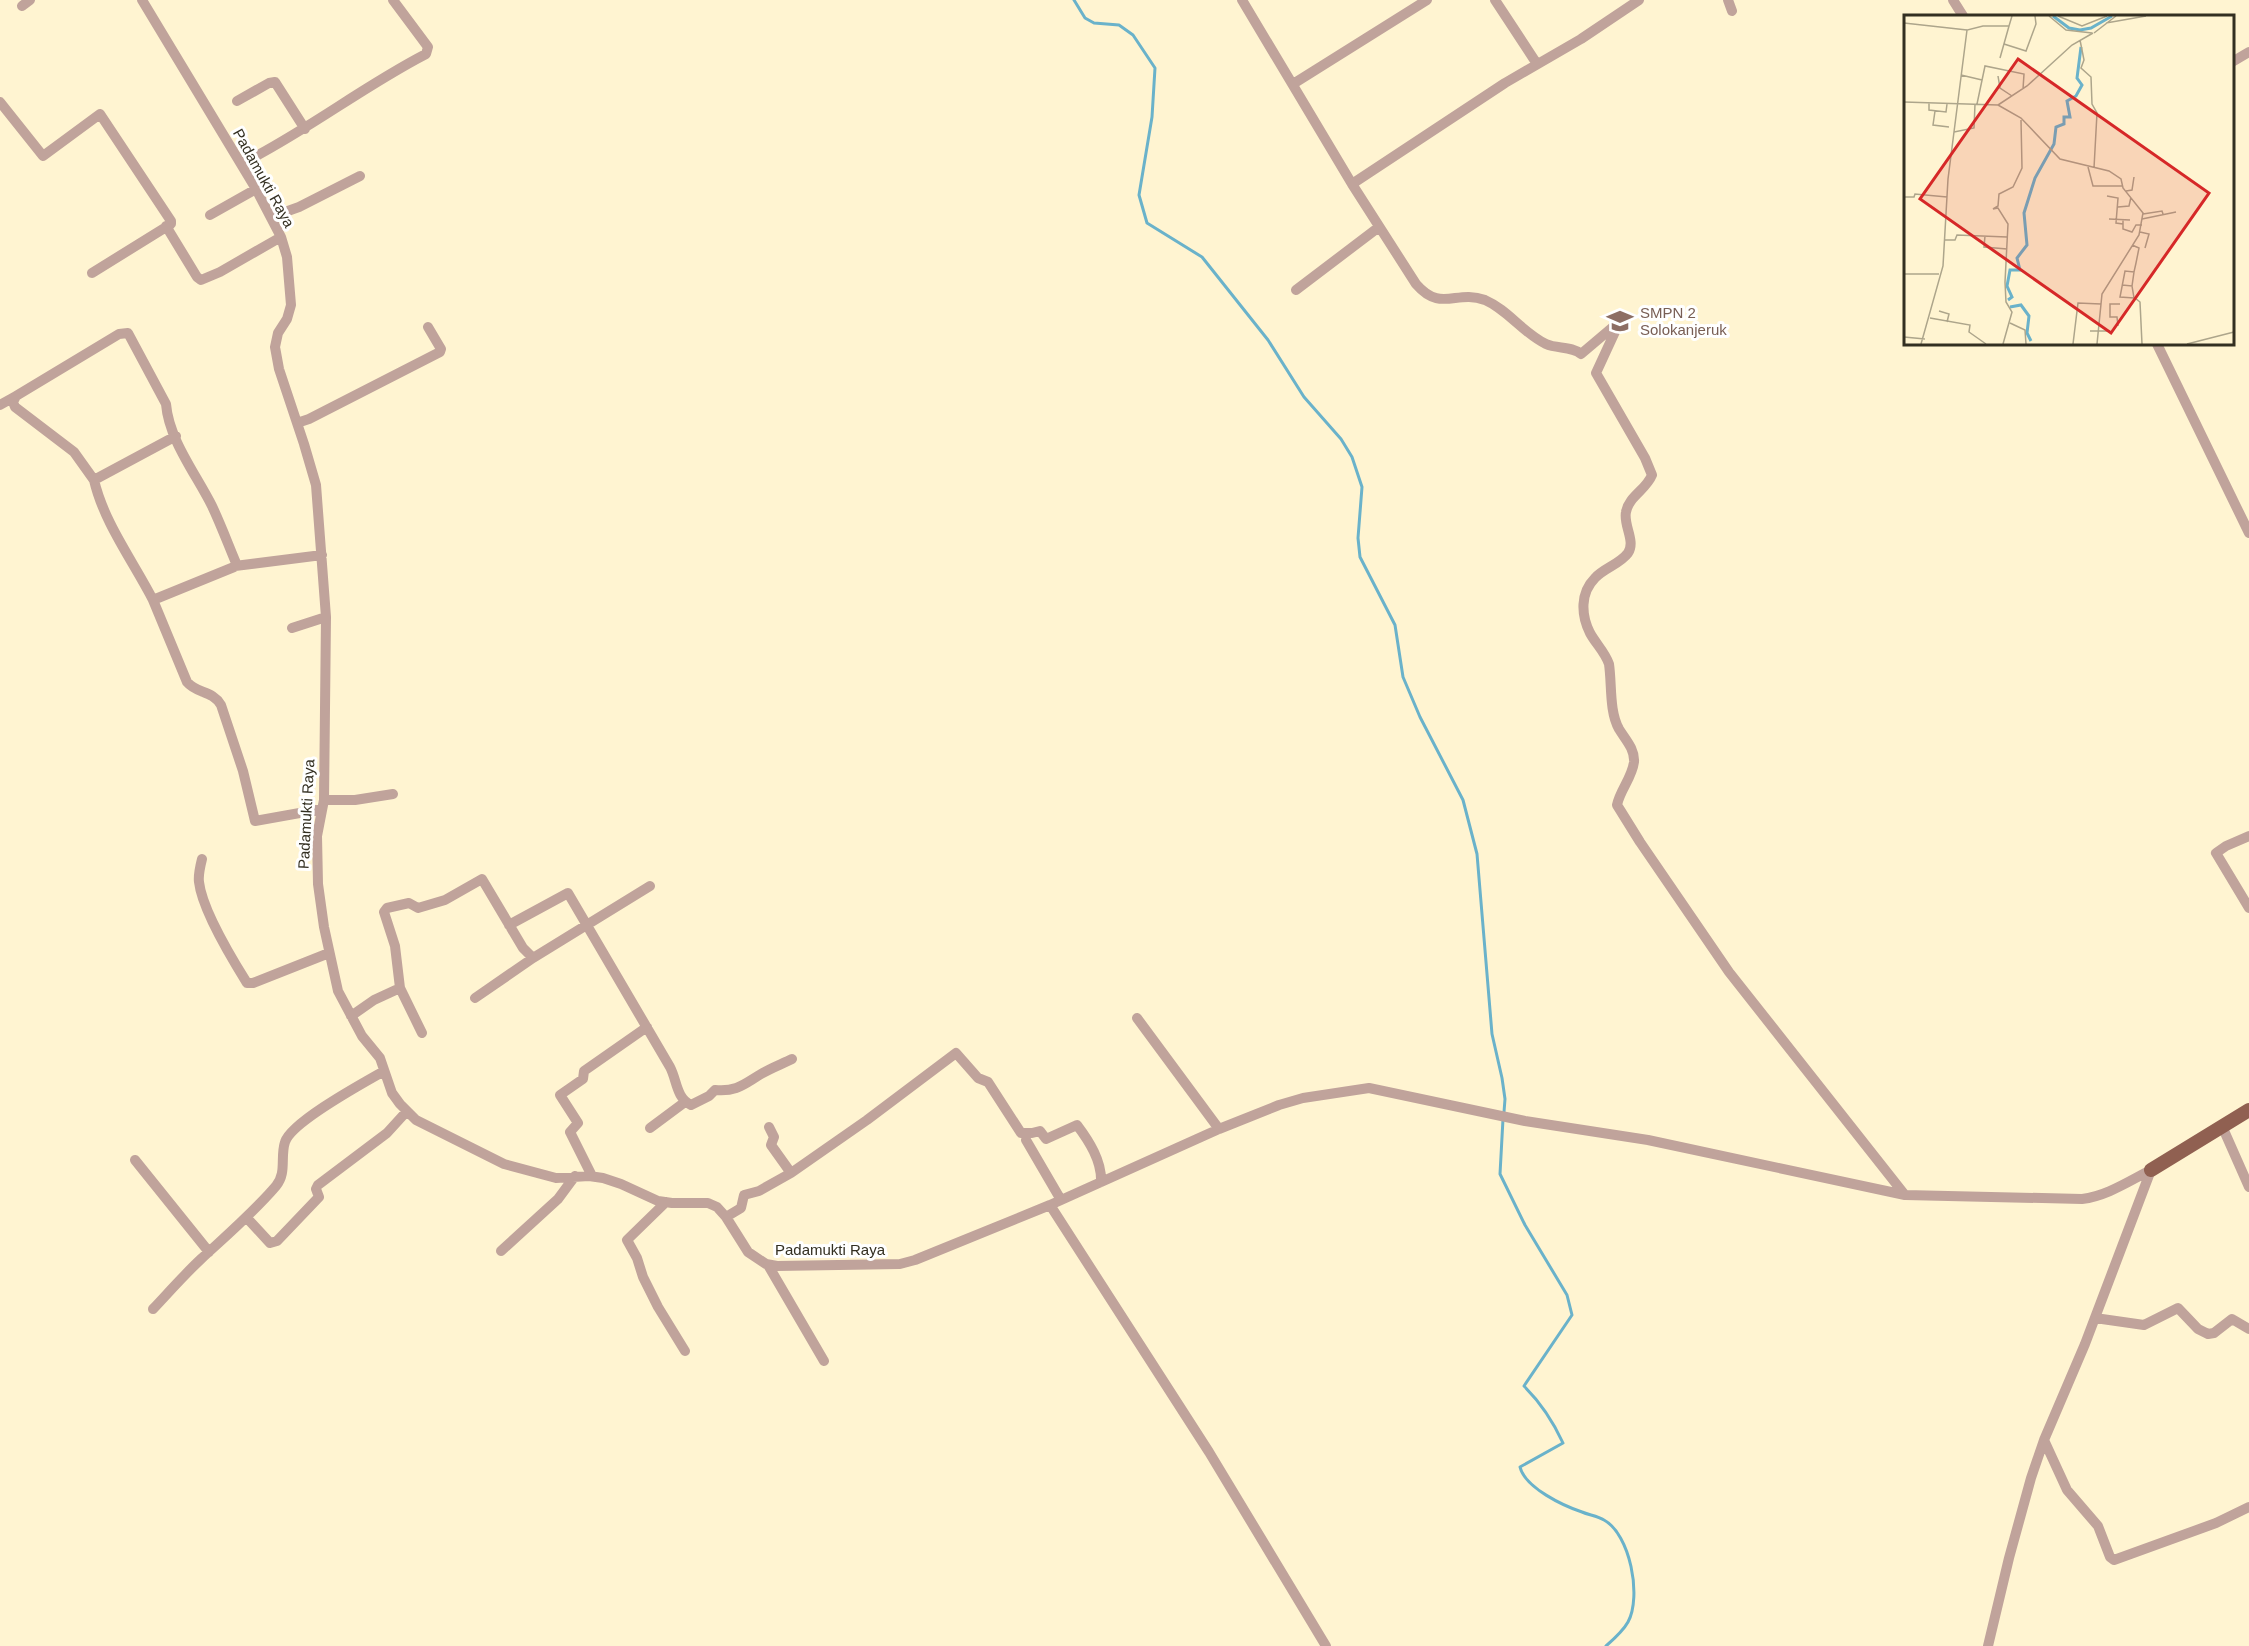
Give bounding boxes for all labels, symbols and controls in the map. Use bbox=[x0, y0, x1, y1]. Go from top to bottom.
inset map bbox=[1904, 15, 2234, 345]
street label: Padamukti Raya bbox=[230, 126, 298, 231]
place label: SMPN 2 Solokanjeruk bbox=[1640, 304, 1727, 338]
school or university icon: SMPN 2 Solokanjeruk bbox=[1605, 306, 1635, 336]
street label: Padamukti Raya bbox=[295, 758, 317, 869]
street label: Padamukti Raya bbox=[775, 1241, 886, 1258]

